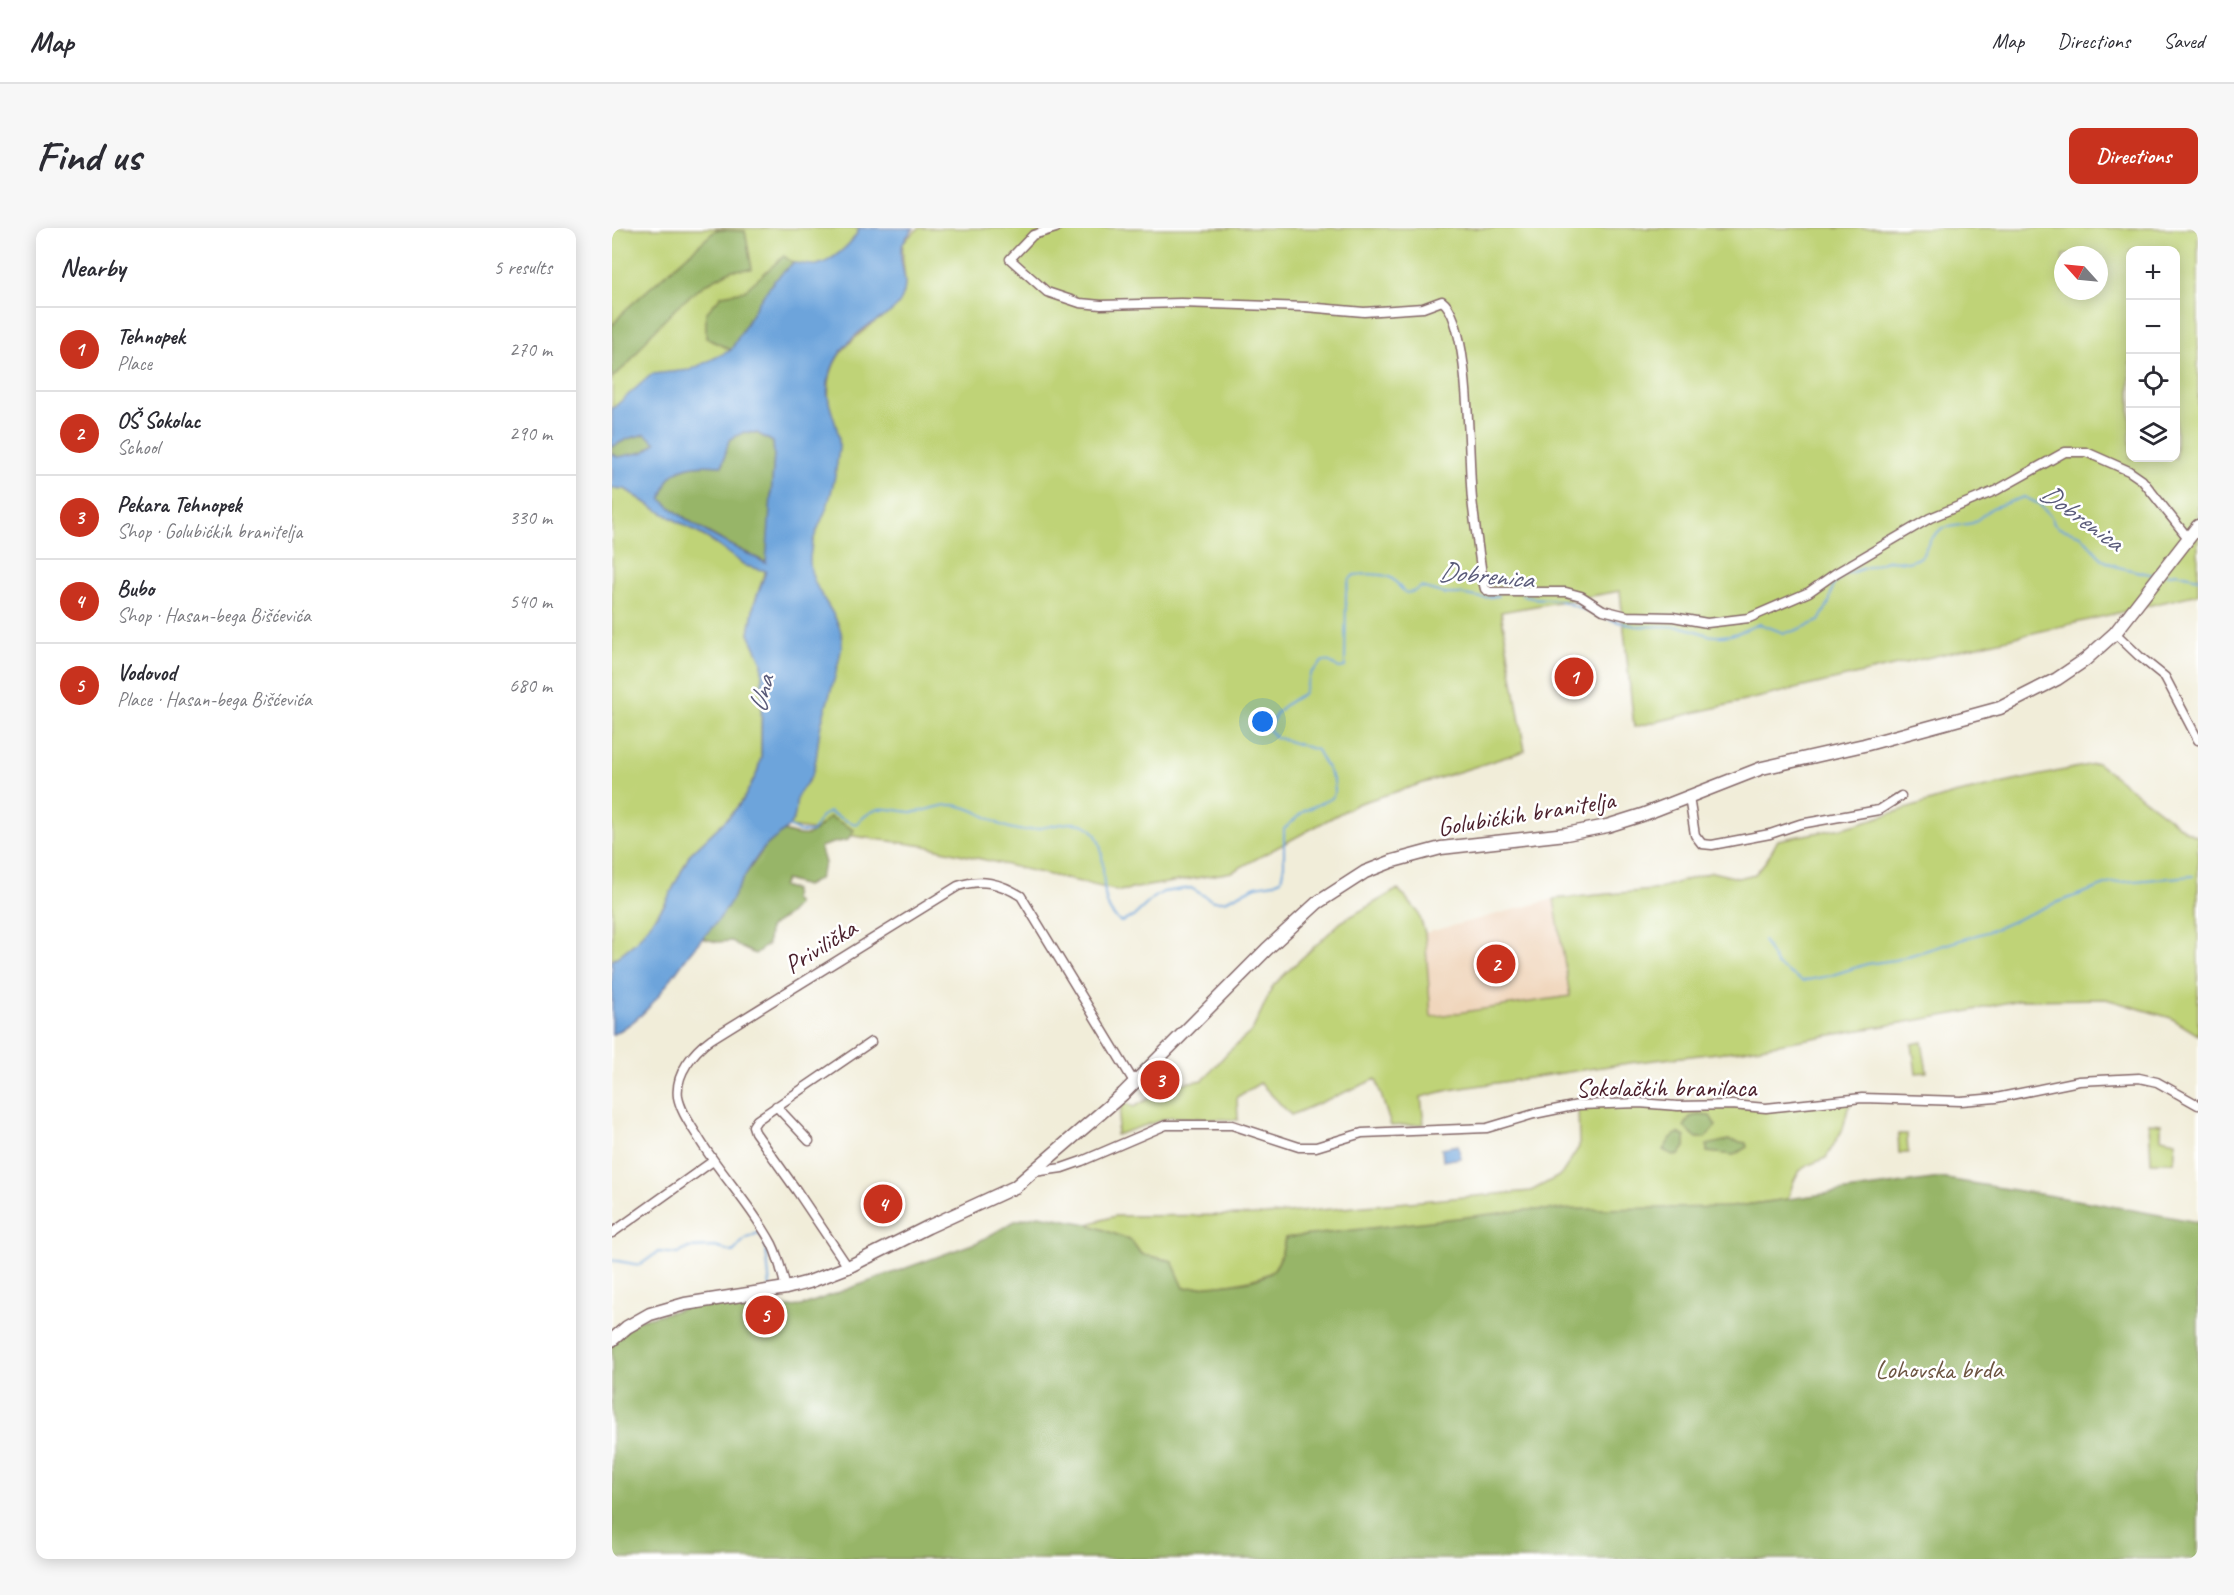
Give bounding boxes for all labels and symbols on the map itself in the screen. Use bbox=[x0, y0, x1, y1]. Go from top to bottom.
north arrow bbox=[2054, 246, 2108, 300]
water label: Dobrenica bbox=[2034, 476, 2132, 560]
water label: Dobrenica bbox=[1438, 554, 1537, 596]
pin: 1 bbox=[1554, 654, 1594, 700]
water label: Una bbox=[740, 670, 782, 716]
your location bbox=[1248, 707, 1277, 736]
street label: Golubićkih branitelja bbox=[1435, 783, 1619, 844]
street label: Privilička bbox=[778, 911, 864, 981]
pin: 2 bbox=[1476, 942, 1516, 986]
pin: 3 bbox=[1140, 1058, 1180, 1102]
street label: Sokolačkih branilaca bbox=[1576, 1071, 1758, 1104]
pin: 4 bbox=[864, 1182, 902, 1226]
pin: 5 bbox=[746, 1292, 784, 1338]
park label: Lohovska brda bbox=[1875, 1353, 2004, 1386]

